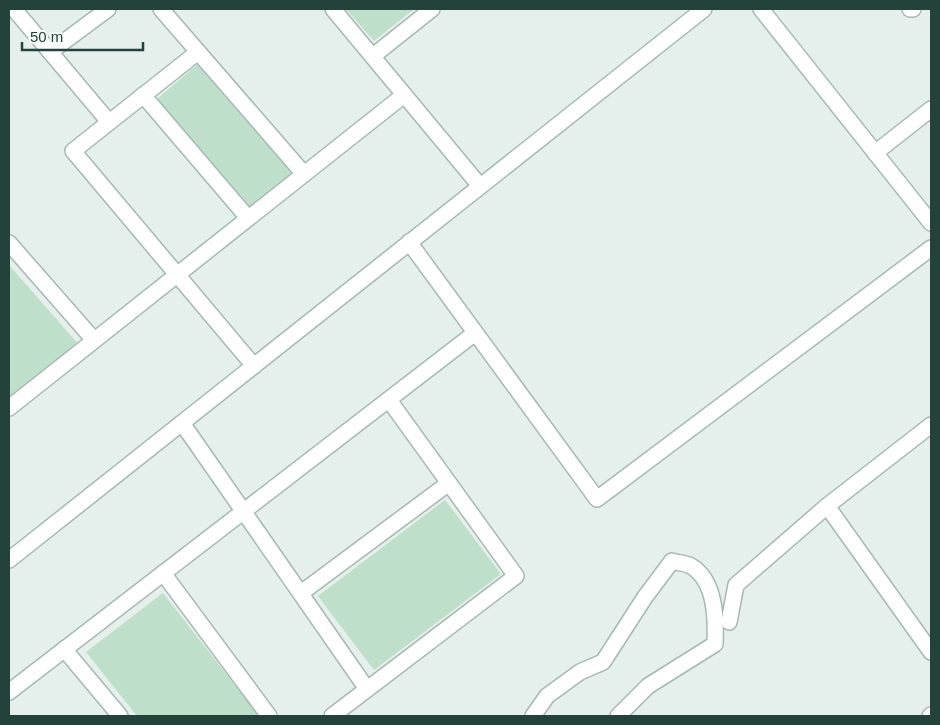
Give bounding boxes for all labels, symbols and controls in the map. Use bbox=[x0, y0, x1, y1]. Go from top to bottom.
scale bar bbox=[22, 20, 144, 52]
text: 50 m bbox=[30, 28, 63, 45]

